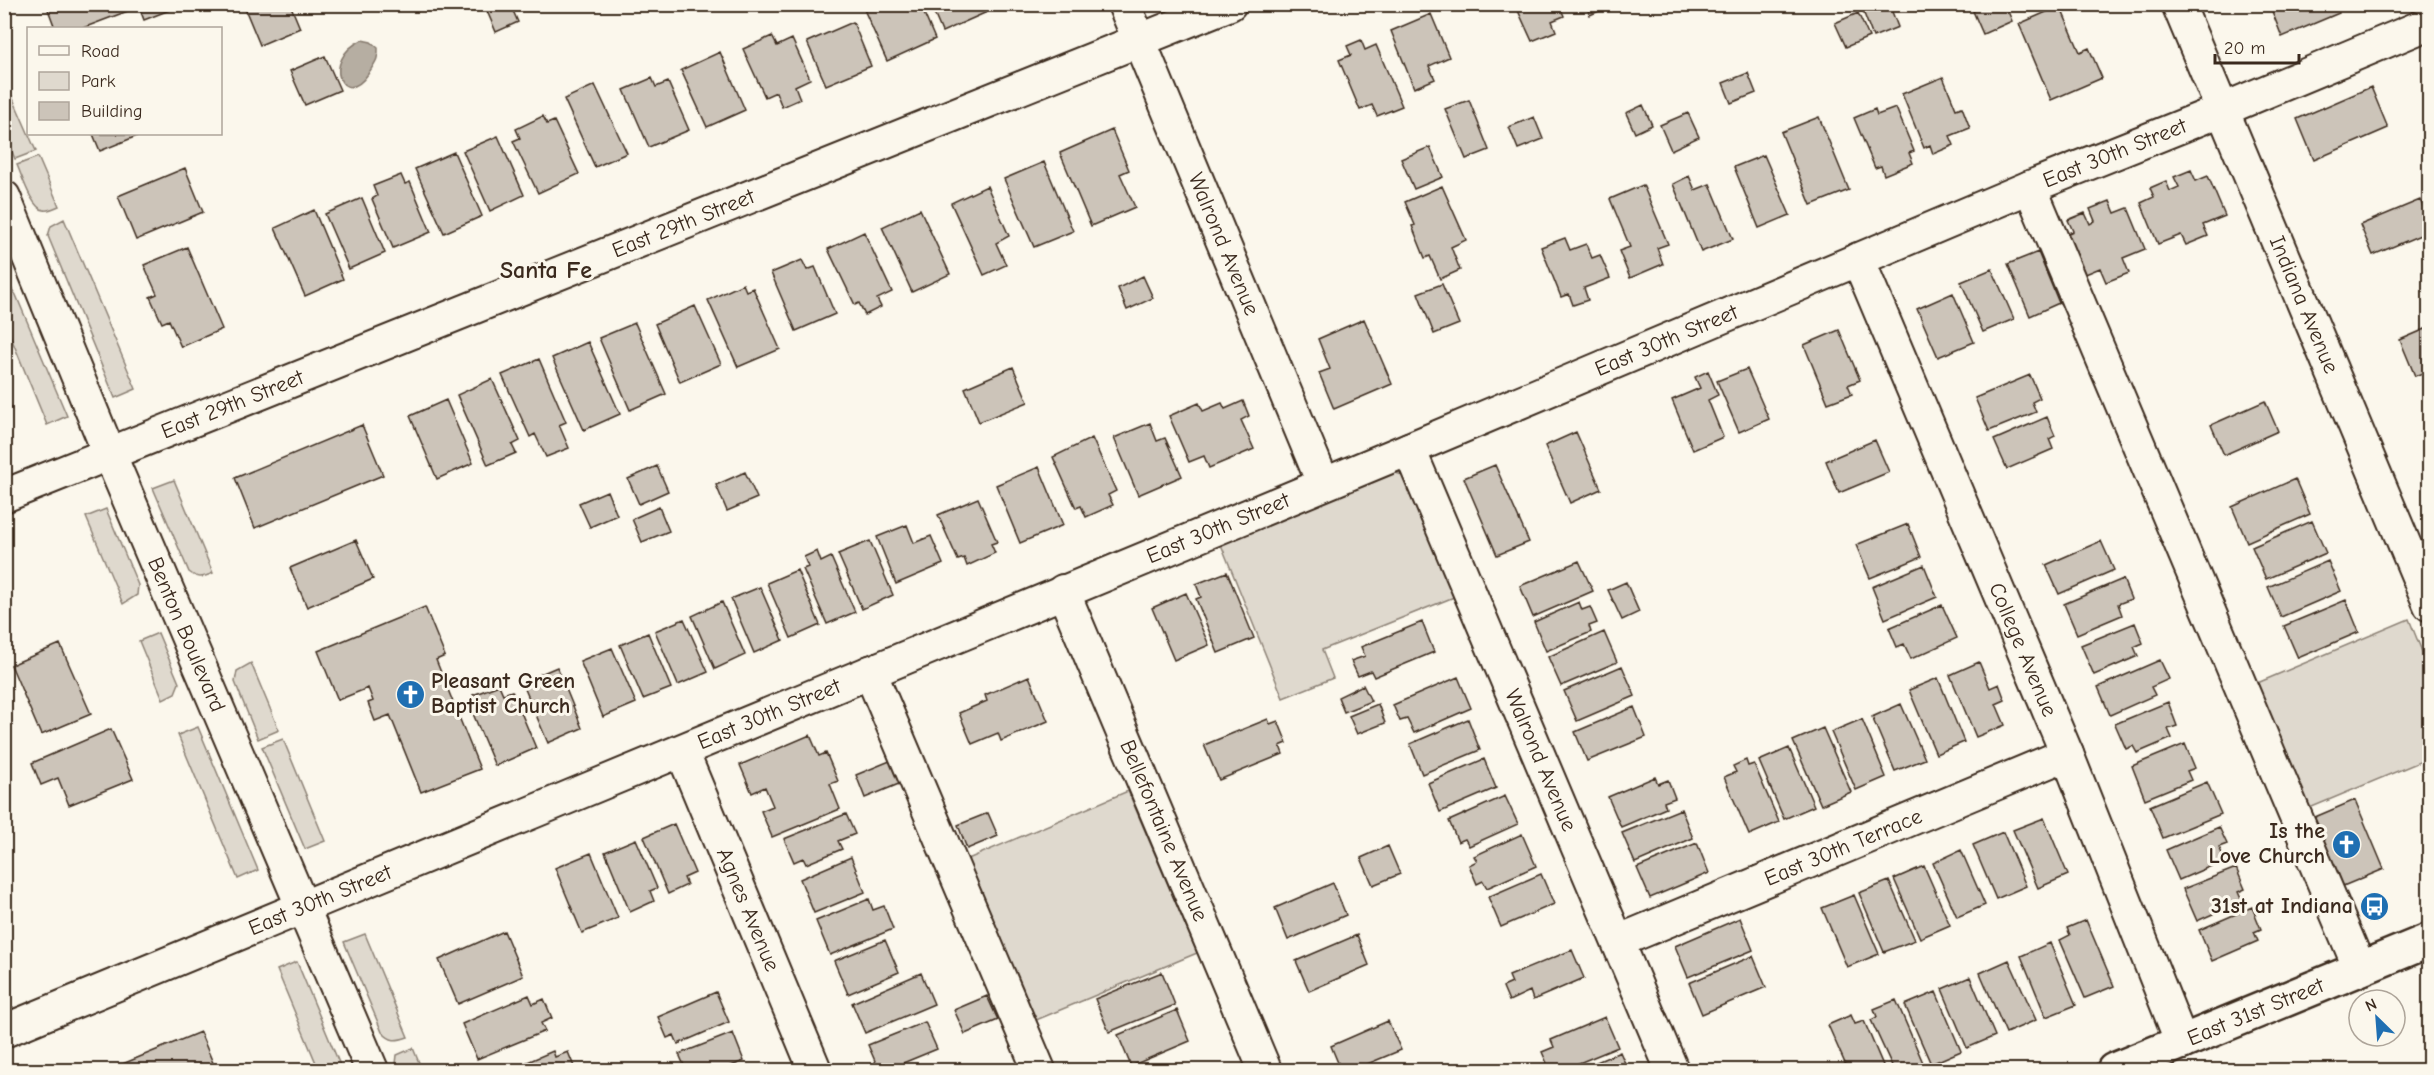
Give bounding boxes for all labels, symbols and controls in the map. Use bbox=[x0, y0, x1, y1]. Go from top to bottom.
legend bbox=[27, 27, 222, 135]
scale bar bbox=[2215, 27, 2299, 65]
text: 20 m bbox=[2224, 38, 2265, 59]
text: Road bbox=[81, 41, 120, 62]
text: Park bbox=[81, 71, 116, 92]
text: Building bbox=[81, 101, 143, 122]
street label: East 30th Street bbox=[2039, 112, 2191, 194]
street label: Walrond Avenue bbox=[1183, 169, 1265, 319]
street label: East 29th Street bbox=[608, 183, 759, 264]
street label: Indiana Avenue bbox=[2264, 232, 2344, 377]
district label: Santa Fe bbox=[500, 256, 592, 284]
street label: East 30th Street bbox=[1591, 299, 1742, 382]
street label: East 29th Street bbox=[157, 364, 308, 445]
street label: East 30th Street bbox=[1143, 487, 1294, 569]
street label: Benton Boulevard bbox=[142, 553, 231, 716]
street label: College Avenue bbox=[1983, 579, 2063, 721]
place label: Pleasant Green Baptist Church bbox=[431, 668, 575, 719]
street label: East 30th Street bbox=[694, 673, 845, 755]
church icon: Pleasant Green Baptist Church bbox=[394, 678, 426, 710]
street label: Walrond Avenue bbox=[1499, 685, 1582, 835]
street label: Bellefontaine Avenue bbox=[1114, 736, 1214, 925]
street label: East 30th Terrace bbox=[1761, 803, 1926, 892]
place label: Is the Love Church bbox=[2208, 818, 2325, 869]
church icon: Is the Love Church bbox=[2330, 828, 2362, 860]
street label: Agnes Avenue bbox=[711, 844, 785, 975]
street label: East 30th Street bbox=[245, 859, 396, 941]
bus stop icon: 31st at Indiana bbox=[2358, 890, 2390, 922]
place label: 31st at Indiana bbox=[2211, 893, 2353, 919]
street label: East 31st Street bbox=[2183, 972, 2328, 1051]
north arrow bbox=[2347, 988, 2407, 1048]
text: N bbox=[2363, 995, 2380, 1016]

